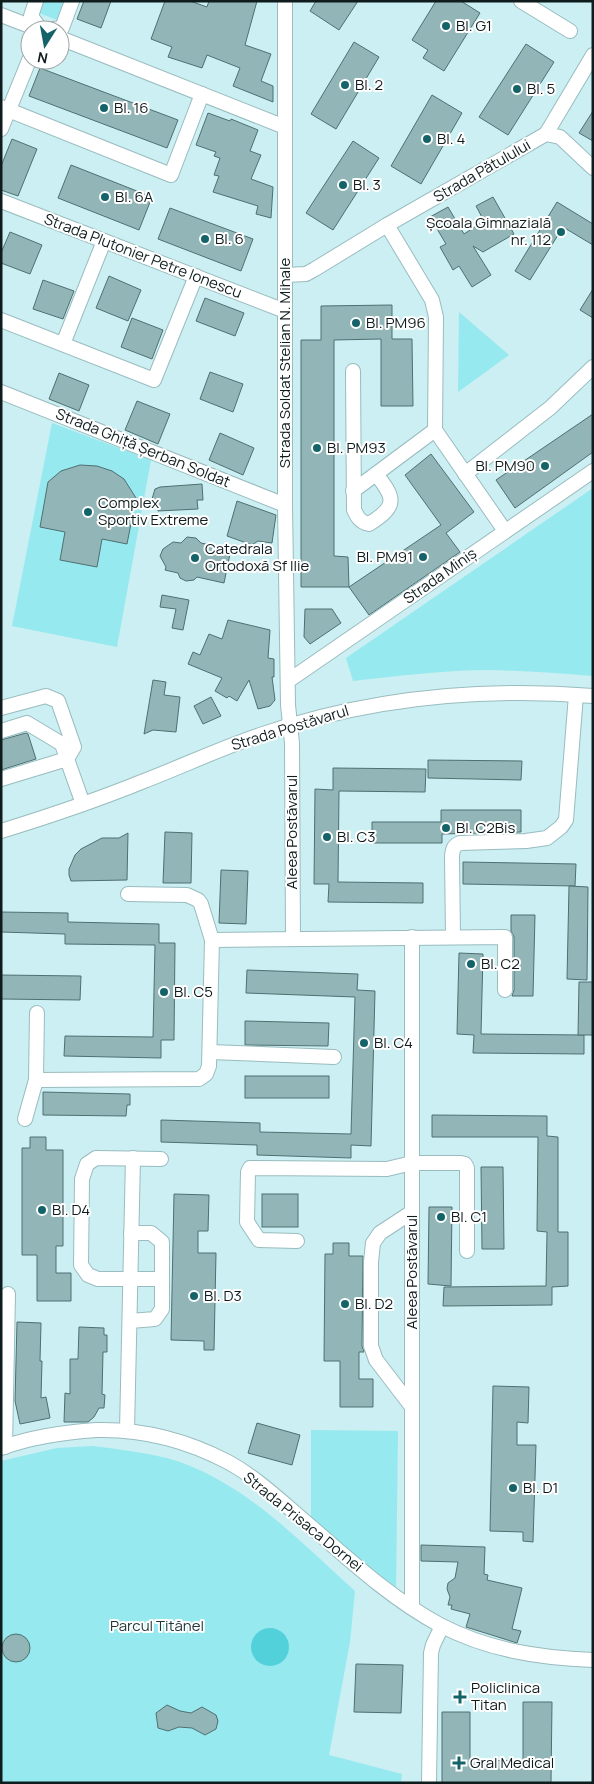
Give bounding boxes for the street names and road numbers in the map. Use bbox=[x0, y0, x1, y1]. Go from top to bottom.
street label: Strada Pătulului bbox=[429, 134, 534, 207]
street label: Strada Plutonier Petre Ionescu bbox=[41, 208, 245, 303]
street label: Strada Soldat Stelian N. Mihale bbox=[274, 258, 295, 468]
street label: Strada Ghiță Șerban Soldat bbox=[53, 403, 234, 492]
street label: Strada Miniș bbox=[399, 542, 481, 609]
street label: Strada Postăvarul bbox=[228, 700, 351, 755]
street label: Aleea Postăvarul bbox=[281, 775, 302, 889]
street label: Aleea Postăvarul bbox=[401, 1215, 422, 1329]
street label: Strada Prisaca Dornei bbox=[239, 1467, 367, 1576]

